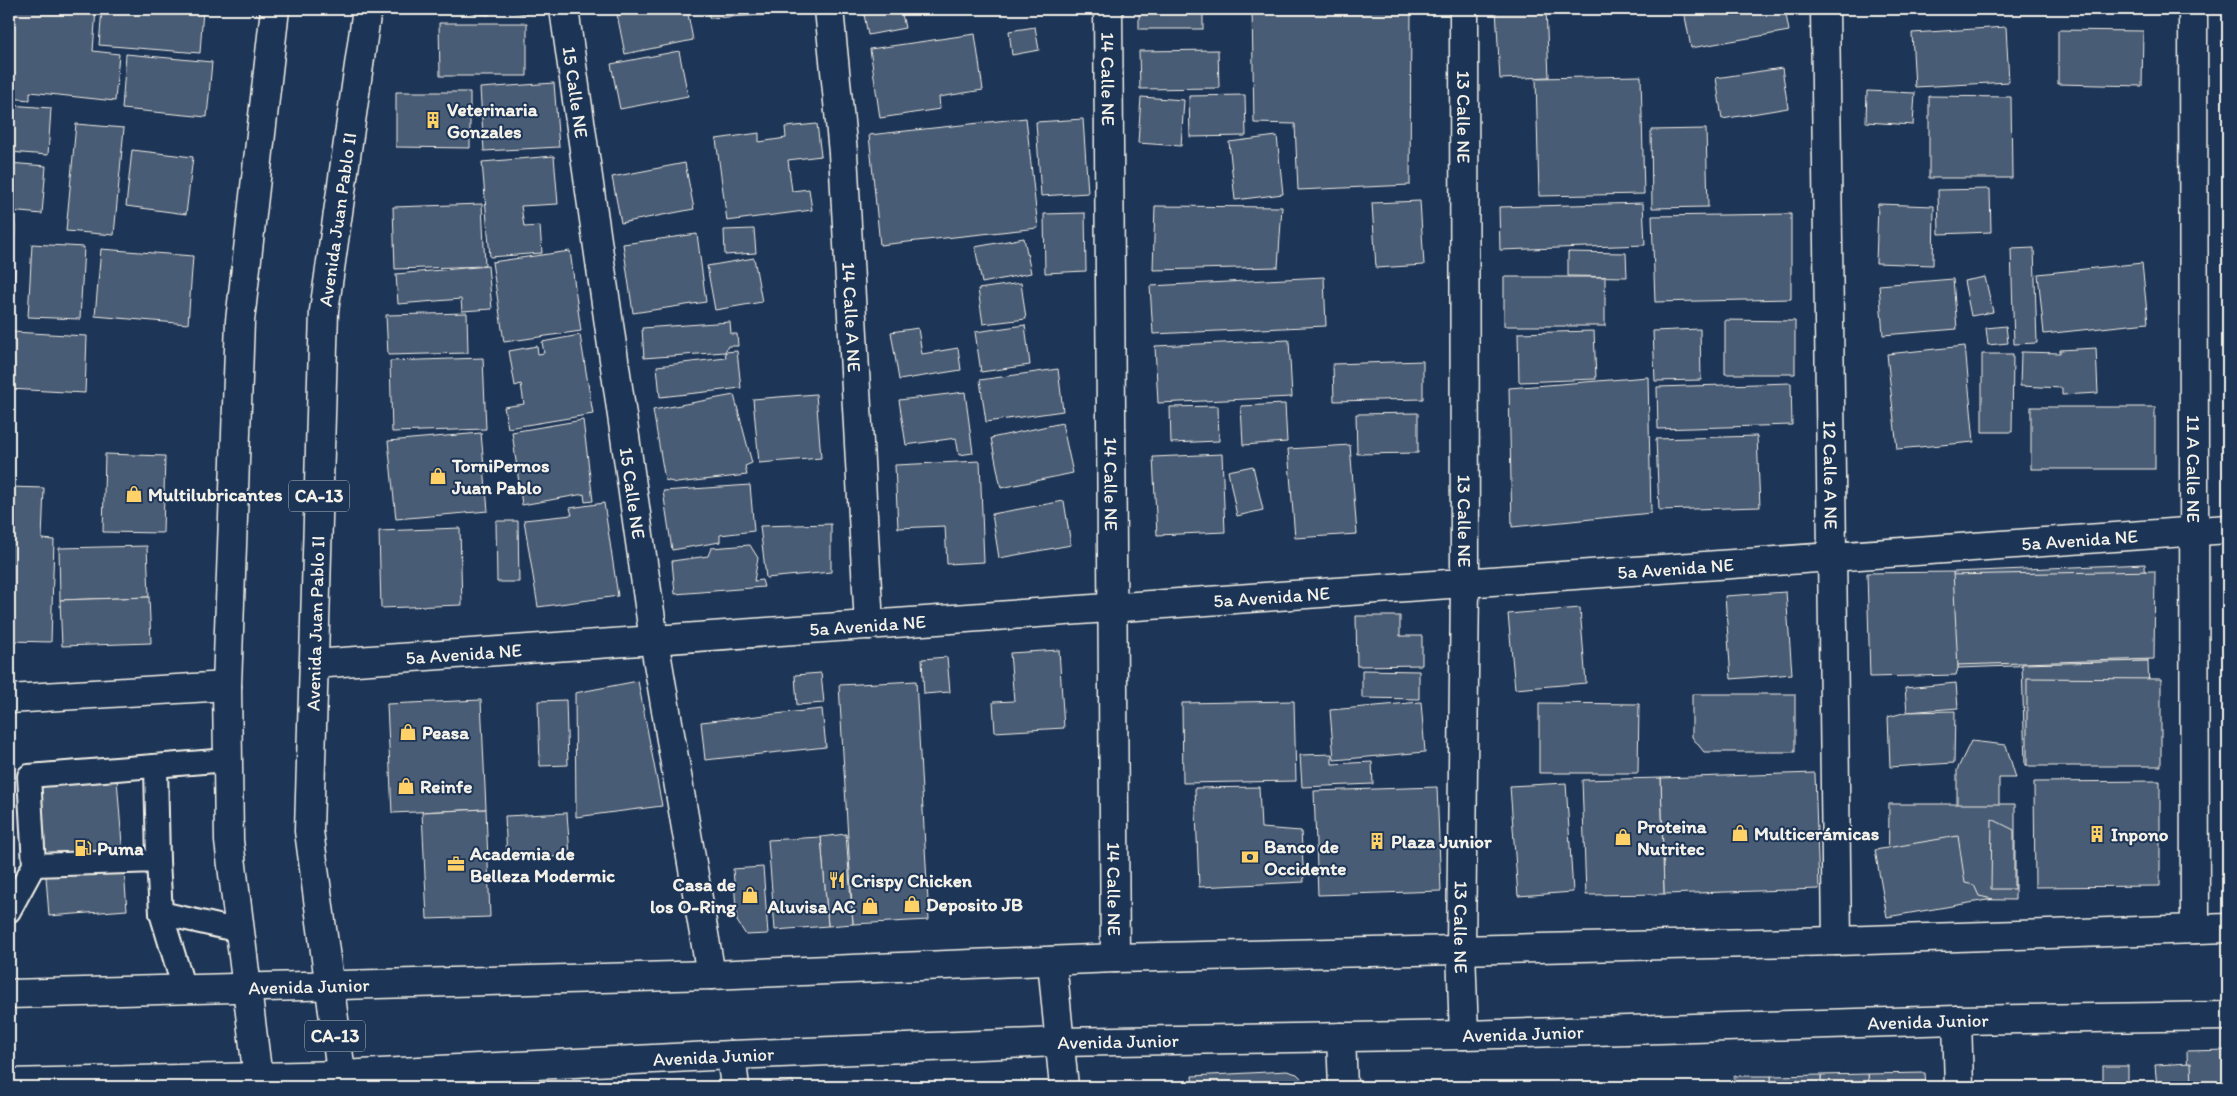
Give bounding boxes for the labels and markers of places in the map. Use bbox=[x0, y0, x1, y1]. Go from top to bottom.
place label: Veterinaria Gonzales bbox=[447, 98, 538, 143]
building icon: Veterinaria Gonzales bbox=[423, 110, 443, 130]
place label: TorniPernos Juan Pablo bbox=[451, 454, 550, 499]
shop icon: TorniPernos Juan Pablo bbox=[428, 466, 448, 486]
place label: Multilubricantes bbox=[148, 483, 283, 506]
shop icon: Multilubricantes bbox=[124, 484, 144, 504]
place label: Peasa bbox=[422, 721, 469, 744]
shop icon: Peasa bbox=[398, 722, 418, 742]
place label: Reinfe bbox=[420, 775, 472, 798]
shop icon: Reinfe bbox=[396, 776, 416, 796]
place label: Proteina Nutritec bbox=[1637, 815, 1708, 860]
place label: Multicerámicas bbox=[1754, 822, 1880, 845]
shop icon: Multicerámicas bbox=[1730, 823, 1750, 843]
place label: Inpono bbox=[2111, 823, 2169, 846]
building icon: Inpono bbox=[2087, 824, 2107, 844]
shop icon: Proteina Nutritec bbox=[1613, 827, 1633, 847]
place label: Plaza Junior bbox=[1391, 830, 1492, 853]
building icon: Plaza Junior bbox=[1367, 831, 1387, 851]
place label: Banco de Occidente bbox=[1264, 835, 1346, 880]
place label: Puma bbox=[97, 837, 144, 860]
fuel station icon: Puma bbox=[73, 838, 93, 858]
place label: Academia de Belleza Modermic bbox=[469, 842, 615, 887]
bank icon: Banco de Occidente bbox=[1240, 847, 1260, 867]
office icon: Academia de Belleza Modermic bbox=[446, 854, 466, 874]
place label: Crispy Chicken bbox=[851, 869, 973, 892]
restaurant icon: Crispy Chicken bbox=[827, 870, 847, 890]
place label: Casa de los O-Ring bbox=[650, 873, 737, 918]
shop icon: Casa de los O-Ring bbox=[740, 885, 760, 905]
place label: Deposito JB bbox=[926, 893, 1023, 916]
shop icon: Deposito JB bbox=[902, 894, 922, 914]
place label: Aluvisa AC bbox=[766, 895, 856, 918]
shop icon: Aluvisa AC bbox=[860, 896, 880, 916]

